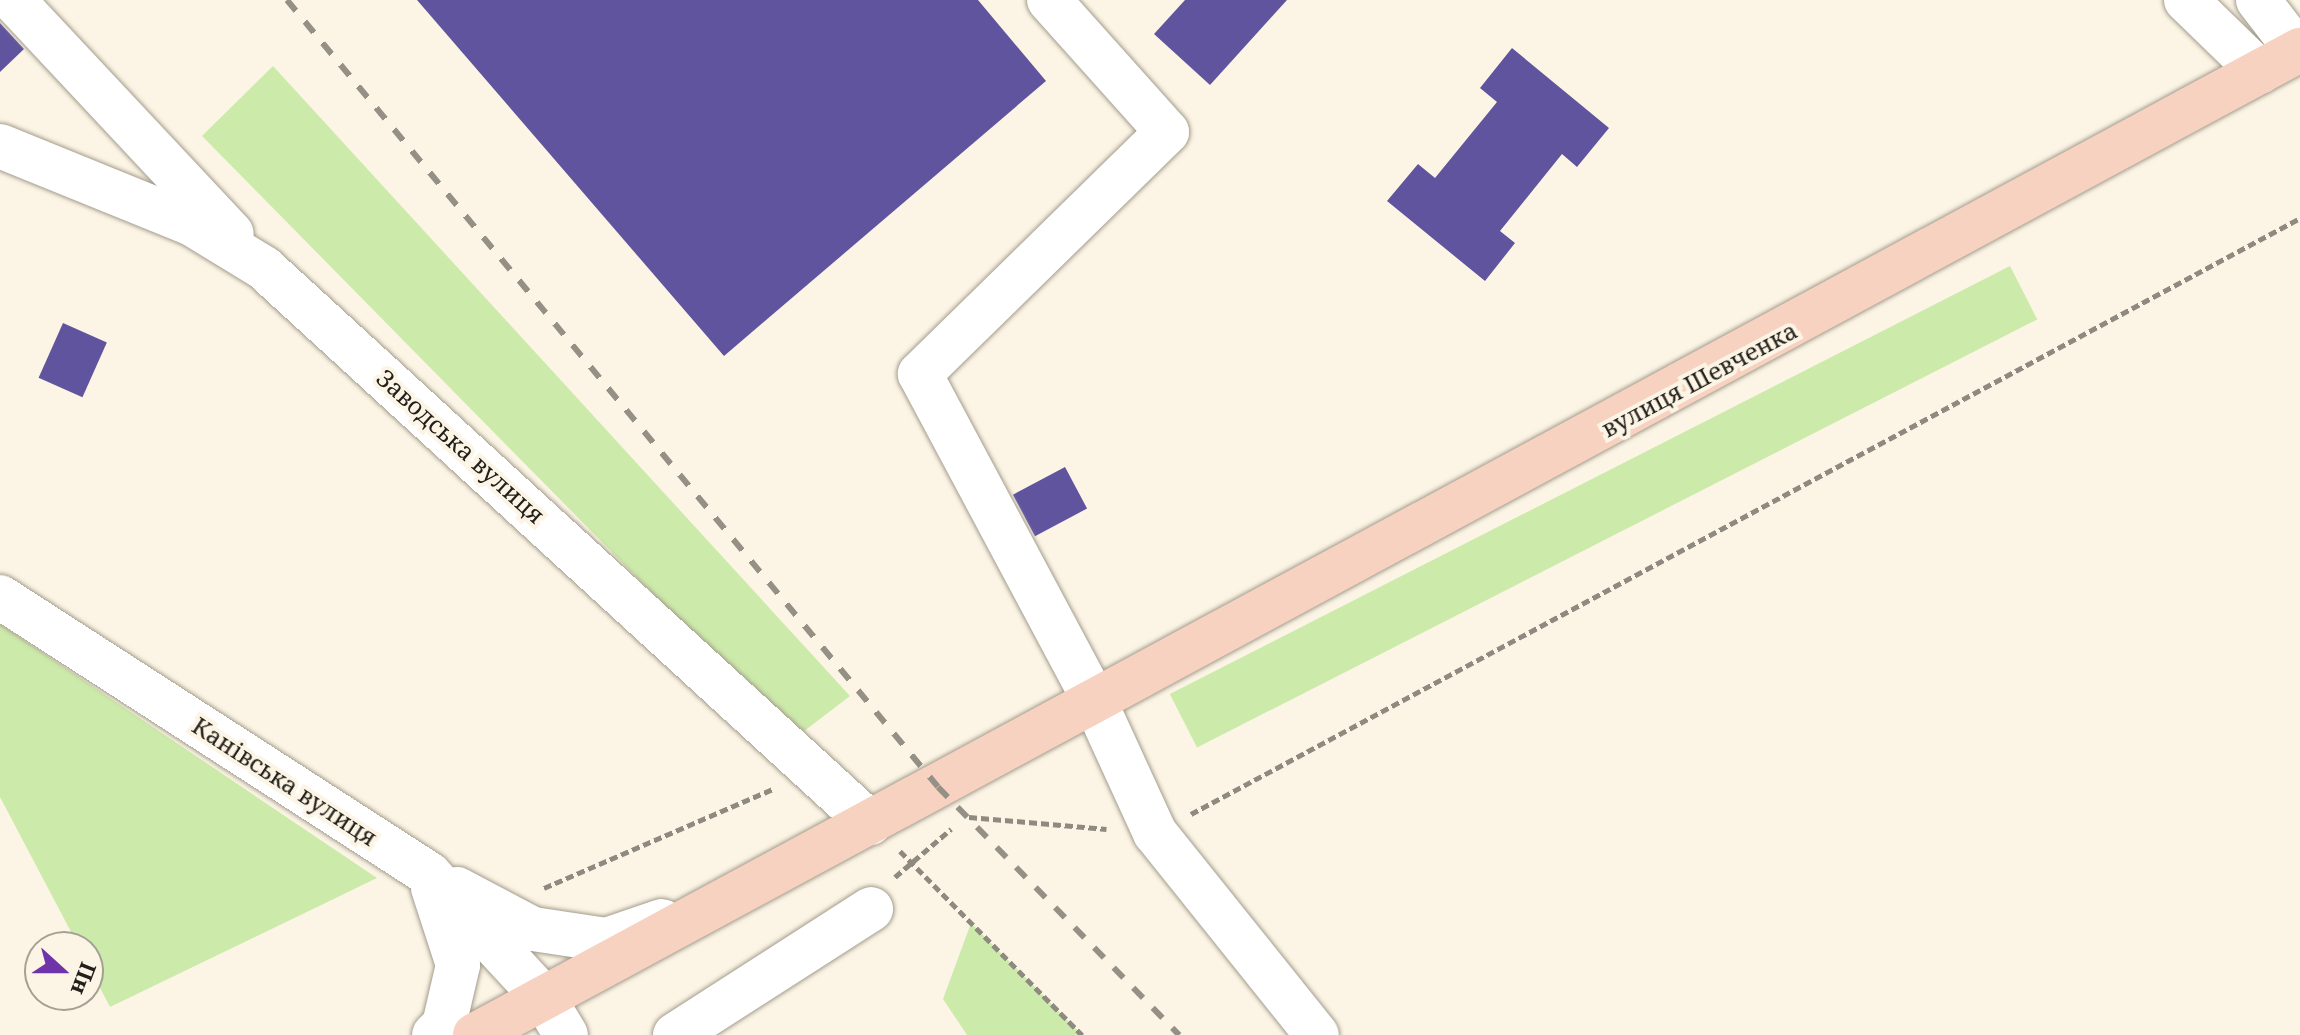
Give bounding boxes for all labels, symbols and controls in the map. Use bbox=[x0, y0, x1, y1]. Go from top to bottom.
street label: вулиця Шевченка bbox=[1596, 315, 1802, 443]
street label: Заводська вулиця bbox=[371, 363, 551, 529]
street label: Канівська вулиця bbox=[187, 711, 383, 851]
north arrow bbox=[24, 931, 104, 1011]
text: Пн bbox=[65, 958, 104, 999]

